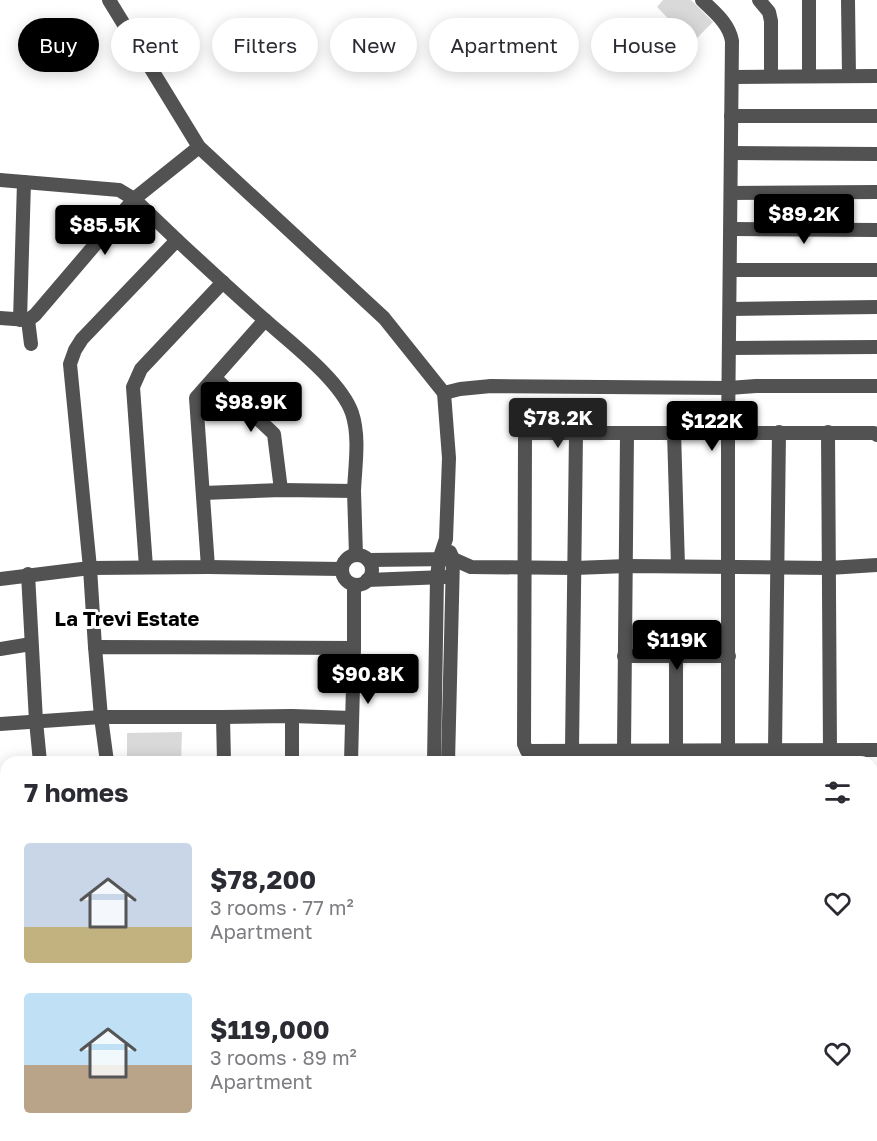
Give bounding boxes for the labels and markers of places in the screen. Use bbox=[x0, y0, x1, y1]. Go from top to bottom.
pin: $89.2K bbox=[755, 194, 853, 245]
pin: $85.5K bbox=[56, 205, 154, 256]
pin: $98.9K bbox=[202, 382, 300, 433]
pin: $78.2K bbox=[509, 398, 607, 449]
pin: $122K bbox=[670, 401, 754, 452]
pin: $119K bbox=[635, 620, 719, 671]
pin: $90.8K bbox=[319, 654, 417, 705]

